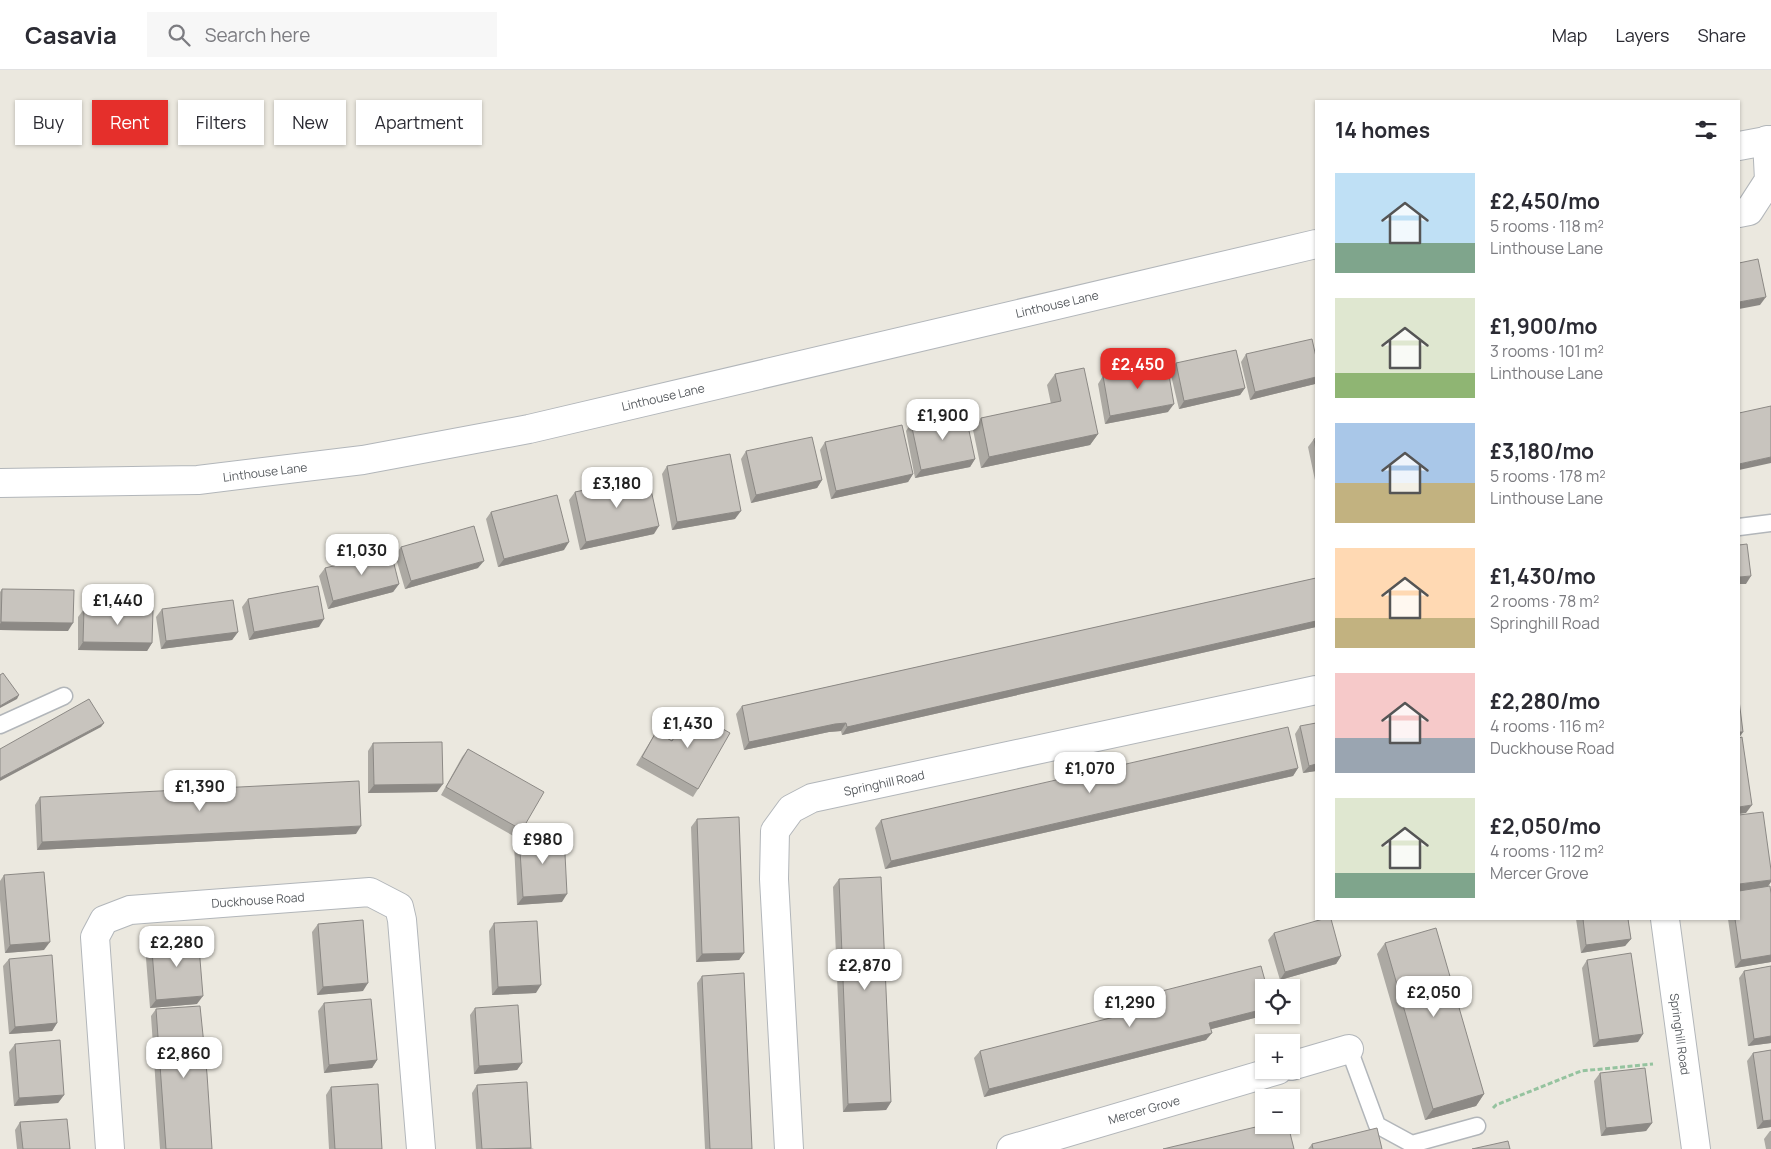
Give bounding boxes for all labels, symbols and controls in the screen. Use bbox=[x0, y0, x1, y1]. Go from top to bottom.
search box bbox=[147, 12, 497, 57]
text: Casavia bbox=[25, 18, 117, 51]
icon: search bbox=[165, 21, 193, 49]
text: Search here bbox=[205, 22, 310, 48]
text: Map bbox=[1552, 23, 1587, 47]
text: Layers bbox=[1615, 23, 1669, 47]
text: Share bbox=[1697, 23, 1746, 47]
chip: Buy bbox=[15, 100, 82, 145]
chip: Rent bbox=[92, 100, 168, 145]
chip: Filters bbox=[178, 100, 264, 145]
chip: New bbox=[274, 100, 346, 145]
chip: Apartment bbox=[356, 100, 482, 145]
text: 14 homes bbox=[1335, 116, 1430, 144]
icon: filters bbox=[1692, 116, 1720, 144]
text: £2,450/mo bbox=[1490, 187, 1600, 215]
icon: home bbox=[1375, 193, 1435, 253]
text: 5 rooms · 118 m² bbox=[1490, 215, 1604, 237]
text: Linthouse Lane bbox=[1490, 237, 1603, 259]
street label: Linthouse Lane bbox=[1014, 286, 1100, 322]
text: £1,900/mo bbox=[1490, 312, 1598, 340]
icon: home bbox=[1375, 318, 1435, 378]
text: 3 rooms · 101 m² bbox=[1490, 340, 1604, 362]
pin: £2,450 bbox=[1097, 348, 1179, 390]
text: £2,450 bbox=[1111, 353, 1165, 375]
text: Linthouse Lane bbox=[1490, 362, 1603, 384]
street label: Linthouse Lane bbox=[620, 379, 706, 415]
pin: £1,900 bbox=[902, 398, 984, 441]
text: £1,900 bbox=[917, 404, 969, 426]
text: £3,180/mo bbox=[1490, 437, 1594, 465]
icon: home bbox=[1375, 443, 1435, 503]
street label: Linthouse Lane bbox=[222, 458, 308, 486]
text: 5 rooms · 178 m² bbox=[1490, 465, 1606, 487]
pin: £3,180 bbox=[576, 466, 658, 509]
text: £3,180 bbox=[593, 472, 641, 494]
text: Linthouse Lane bbox=[1490, 487, 1603, 509]
pin: £1,030 bbox=[321, 534, 403, 576]
text: £1,030 bbox=[337, 539, 387, 561]
text: £1,430/mo bbox=[1490, 562, 1596, 590]
icon: home bbox=[1375, 568, 1435, 628]
pin: £1,440 bbox=[77, 584, 159, 626]
text: £1,440 bbox=[93, 589, 143, 611]
text: 2 rooms · 78 m² bbox=[1490, 590, 1599, 612]
text: Springhill Road bbox=[1490, 612, 1600, 634]
text: £2,280/mo bbox=[1490, 687, 1600, 715]
icon: home bbox=[1375, 693, 1435, 753]
pin: £1,430 bbox=[647, 706, 729, 749]
text: £1,430 bbox=[663, 712, 713, 734]
text: 4 rooms · 116 m² bbox=[1490, 715, 1605, 737]
text: Duckhouse Road bbox=[1490, 737, 1614, 759]
pin: £1,070 bbox=[1049, 752, 1131, 794]
text: £1,070 bbox=[1065, 757, 1115, 779]
street label: Springhill Road bbox=[842, 766, 926, 800]
pin: £1,390 bbox=[159, 770, 241, 812]
text: £1,390 bbox=[175, 775, 225, 797]
text: £2,050/mo bbox=[1490, 812, 1601, 840]
icon: home bbox=[1375, 818, 1435, 878]
pin: £980 bbox=[513, 822, 573, 865]
text: £980 bbox=[523, 828, 563, 850]
text: 4 rooms · 112 m² bbox=[1490, 840, 1604, 862]
text: Mercer Grove bbox=[1490, 862, 1589, 884]
street label: Duckhouse Road bbox=[211, 888, 305, 912]
pin: £2,280 bbox=[136, 926, 218, 968]
text: £2,280 bbox=[150, 931, 204, 953]
pin: £2,870 bbox=[824, 948, 906, 991]
text: £2,870 bbox=[839, 954, 891, 976]
pin: £2,050 bbox=[1393, 976, 1475, 1018]
map controls bbox=[1255, 979, 1300, 1134]
button: locate bbox=[1255, 979, 1300, 1024]
text: £2,050 bbox=[1407, 981, 1461, 1003]
pin: £1,290 bbox=[1089, 986, 1171, 1028]
text: £1,290 bbox=[1105, 991, 1155, 1013]
street label: Springhill Road bbox=[1666, 992, 1694, 1076]
button: + bbox=[1255, 1034, 1300, 1079]
pin: £2,860 bbox=[143, 1036, 225, 1079]
text: £2,860 bbox=[157, 1042, 211, 1064]
button: − bbox=[1255, 1089, 1300, 1134]
street label: Mercer Grove bbox=[1106, 1092, 1182, 1128]

